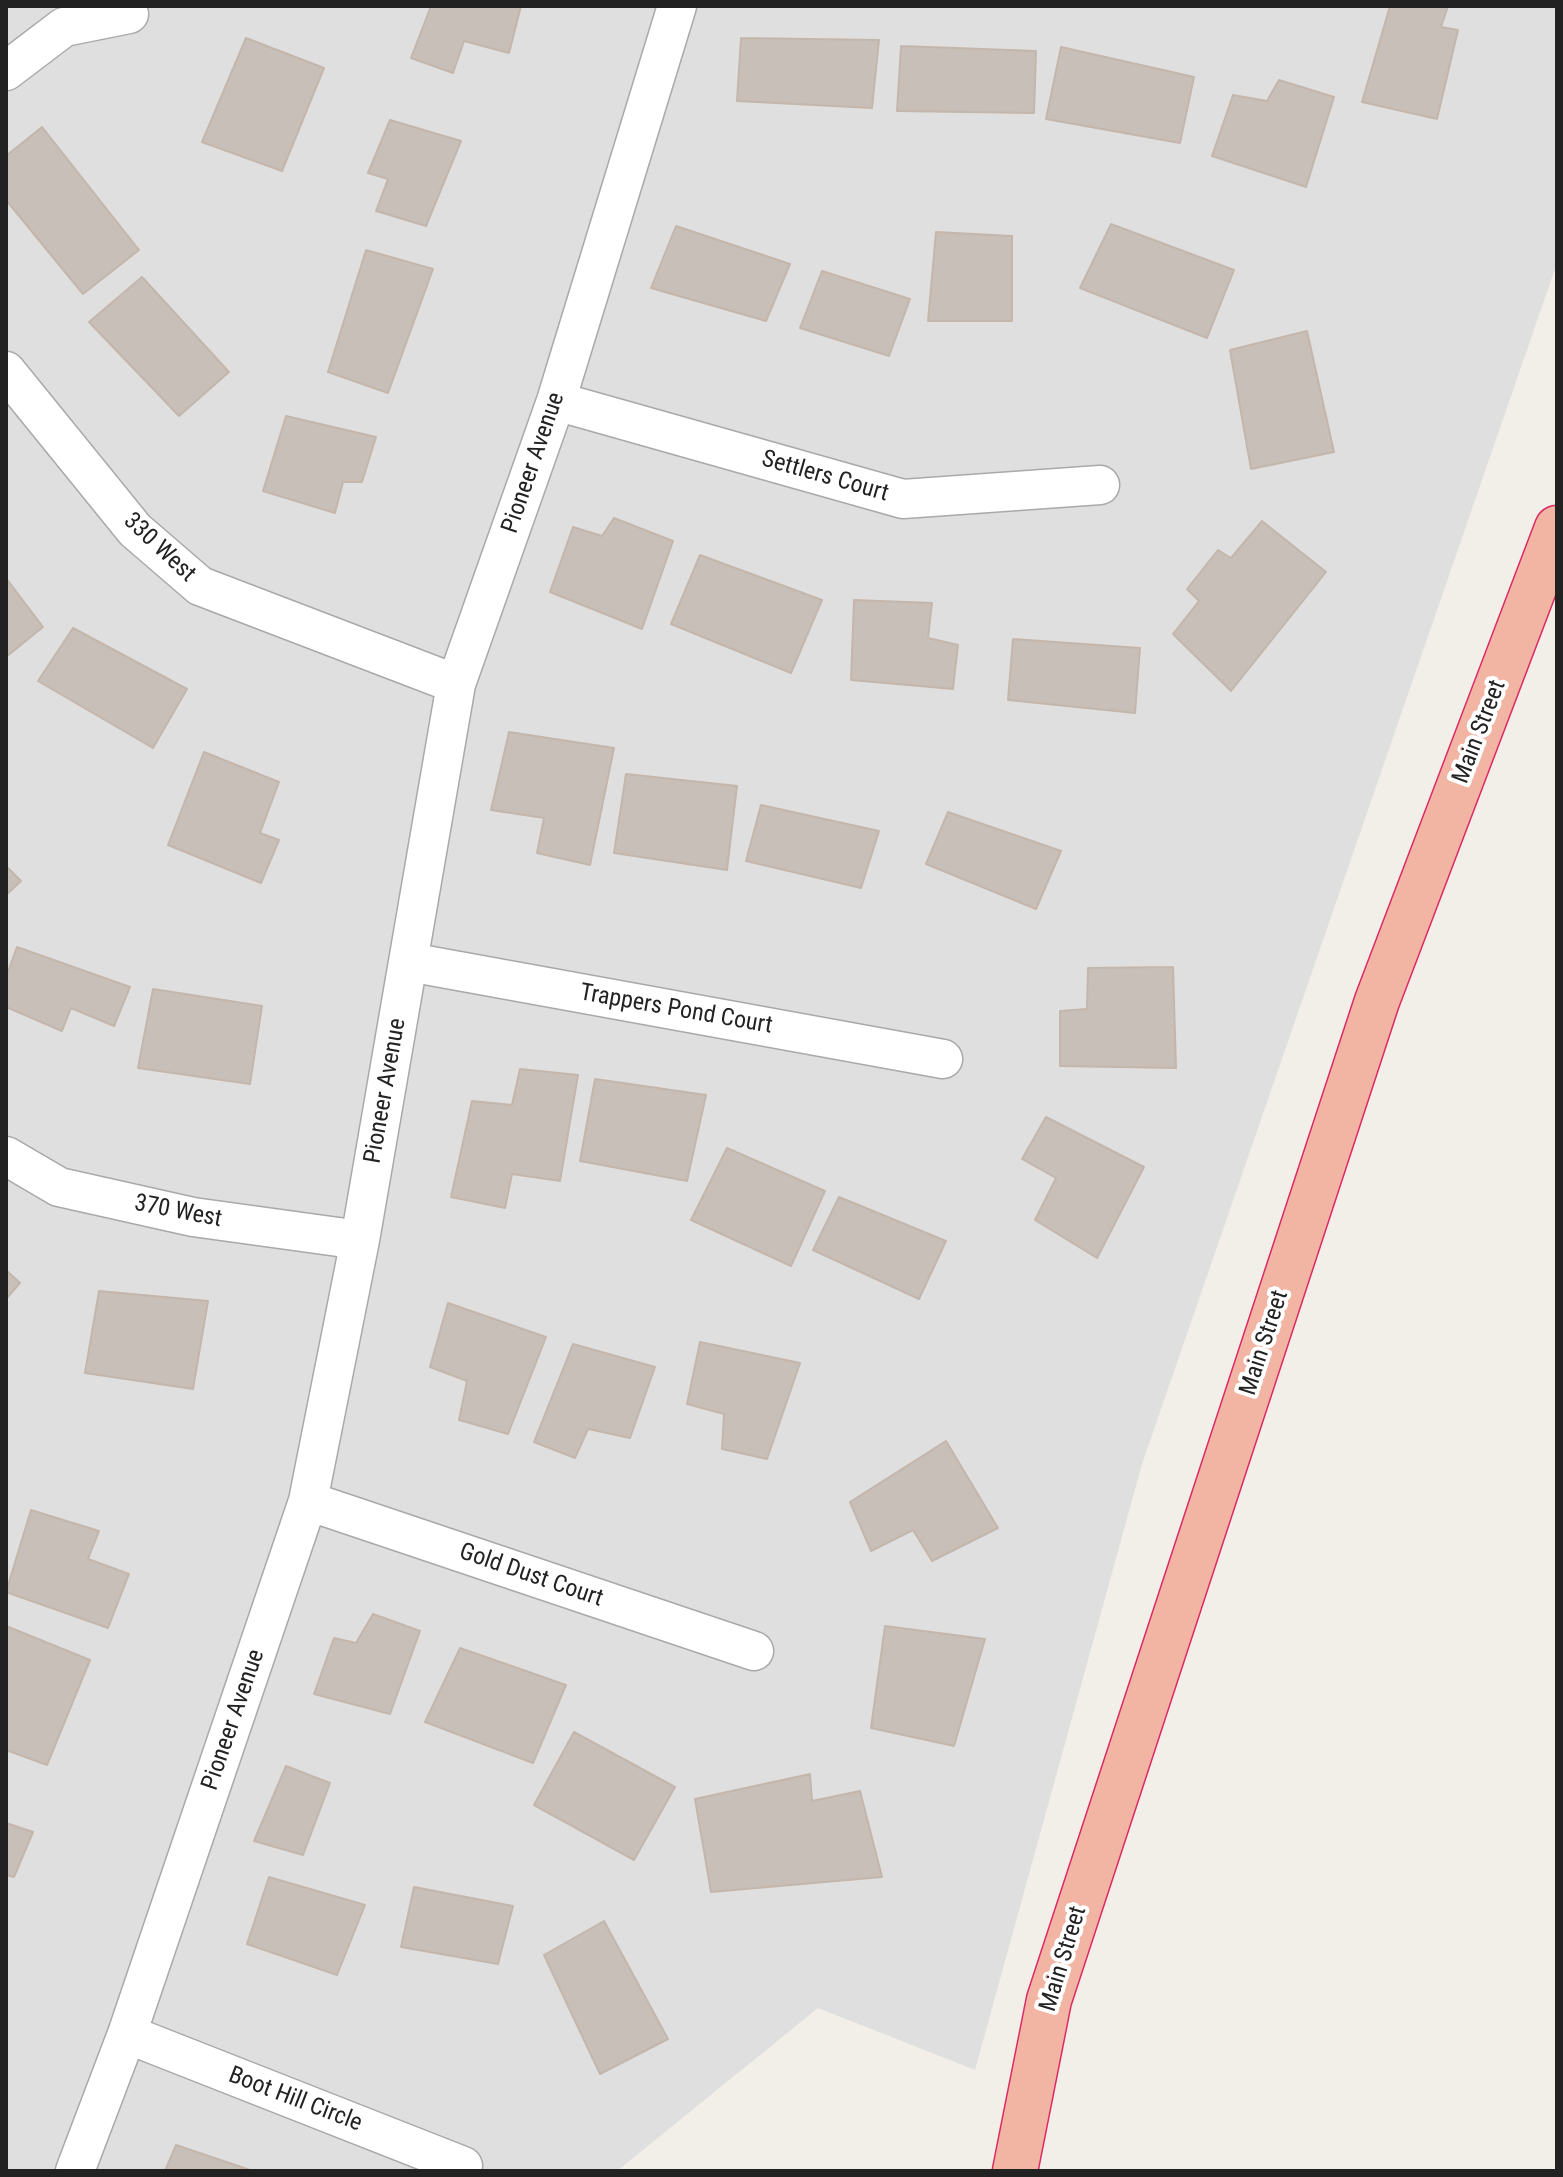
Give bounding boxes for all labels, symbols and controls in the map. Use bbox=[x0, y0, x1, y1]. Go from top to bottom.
street label: Pioneer Avenue bbox=[496, 389, 572, 537]
street label: Settlers Court bbox=[758, 445, 892, 509]
street label: 330 West bbox=[117, 507, 201, 589]
street label: Main Street bbox=[1447, 676, 1513, 788]
street label: Trappers Pond Court bbox=[577, 979, 775, 1041]
street label: Pioneer Avenue bbox=[359, 1016, 413, 1166]
street label: 370 West bbox=[132, 1189, 224, 1235]
street label: Main Street bbox=[1235, 1287, 1295, 1399]
street label: Gold Dust Court bbox=[455, 1538, 607, 1614]
street label: Pioneer Avenue bbox=[196, 1646, 272, 1794]
street label: Main Street bbox=[1034, 1903, 1094, 2015]
street label: Boot Hill Circle bbox=[224, 2061, 366, 2139]

